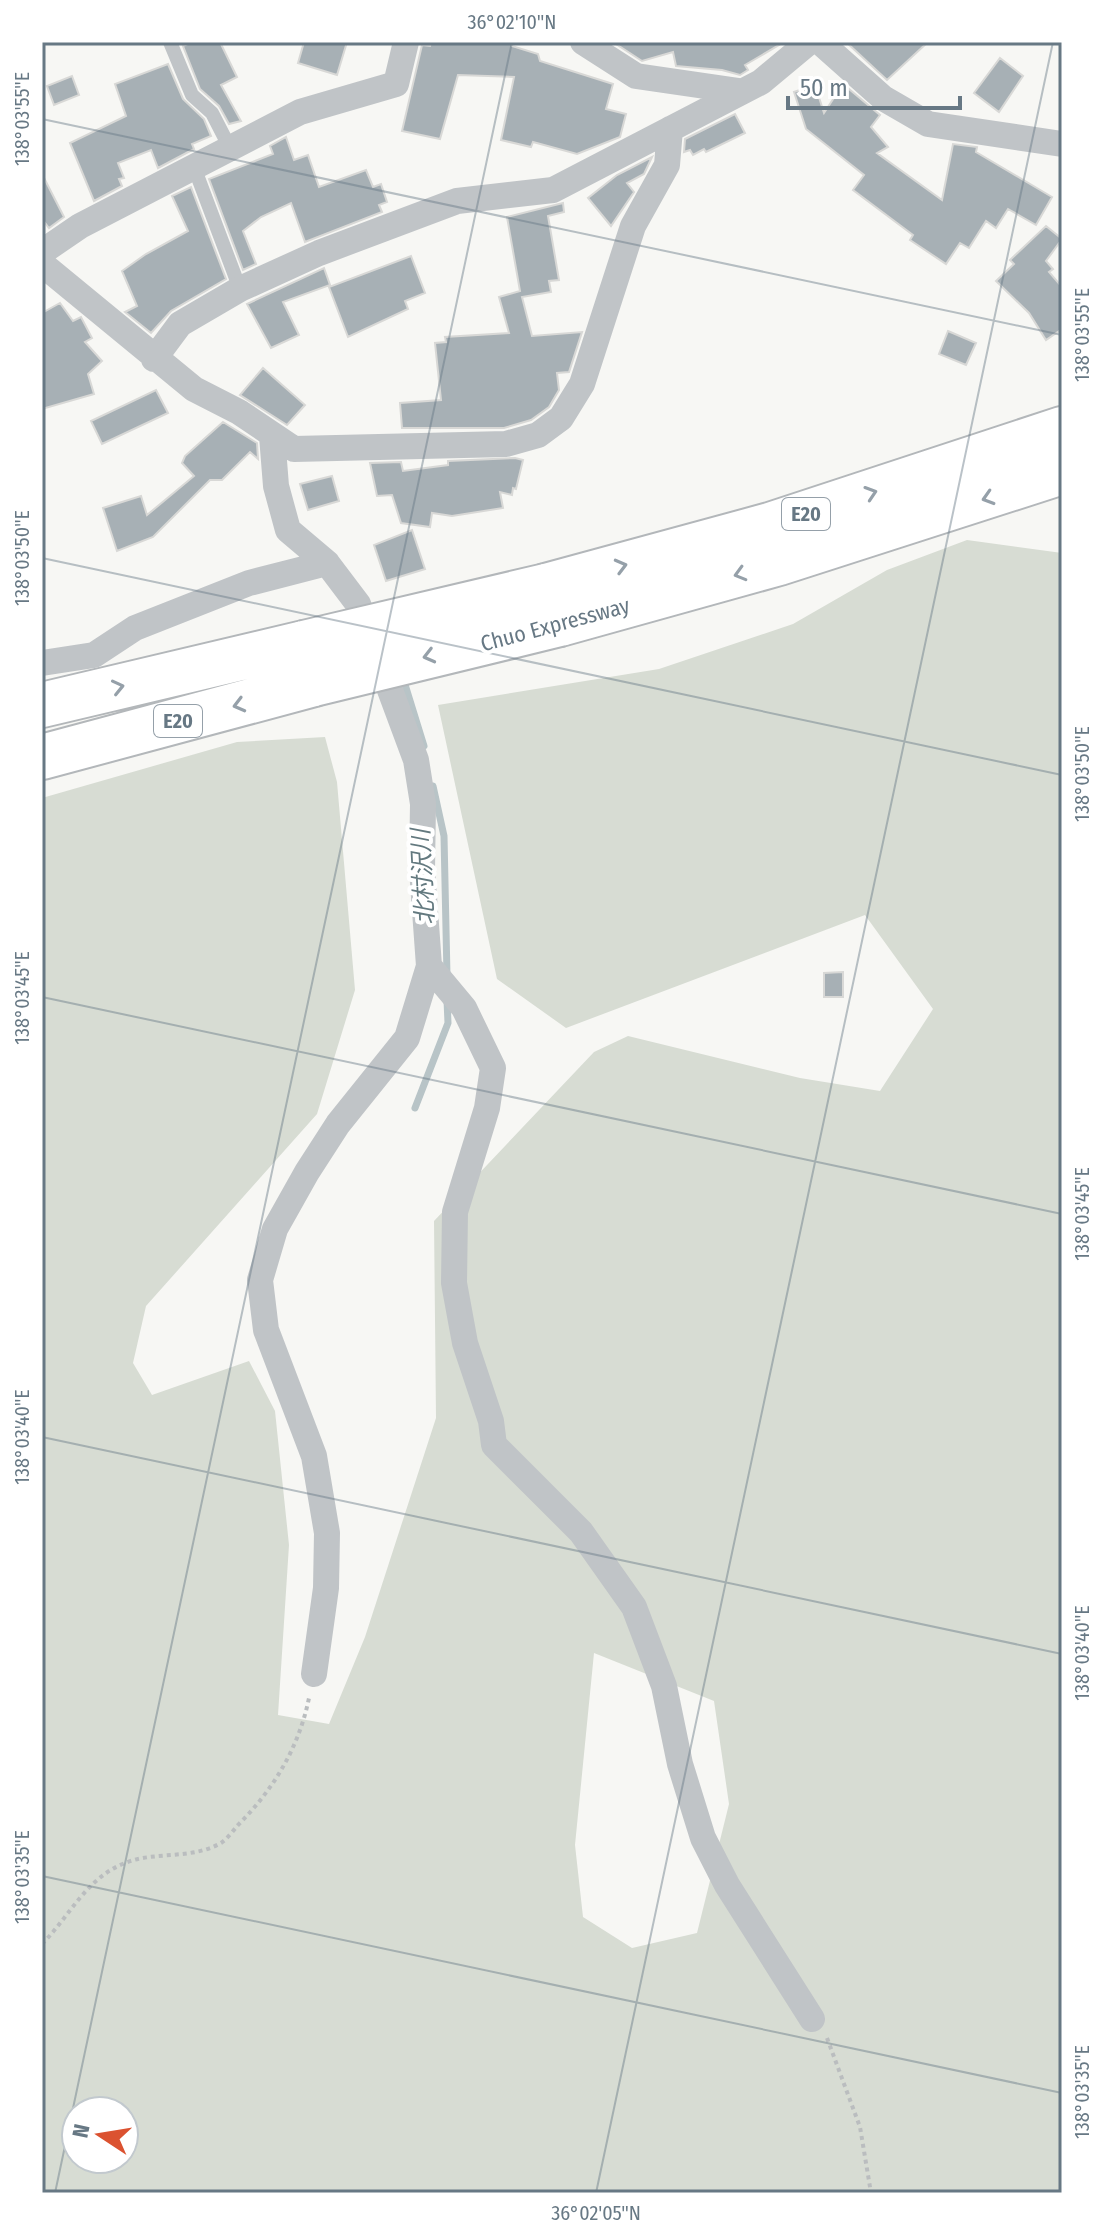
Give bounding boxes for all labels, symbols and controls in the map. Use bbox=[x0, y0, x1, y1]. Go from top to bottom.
text: 36°02'10"N bbox=[468, 10, 556, 34]
scale bar bbox=[788, 60, 960, 110]
text: 138°03'55"E bbox=[10, 72, 34, 166]
text: 50 m bbox=[800, 74, 848, 102]
text: 138°03'55"E bbox=[1070, 288, 1094, 382]
one-way arrow bbox=[863, 487, 877, 503]
one-way arrow bbox=[982, 489, 996, 505]
road number: E20 bbox=[782, 498, 830, 530]
text: 138°03'50"E bbox=[10, 510, 34, 606]
one-way arrow bbox=[613, 558, 627, 575]
one-way arrow bbox=[733, 565, 747, 581]
street label: Chuo Expressway bbox=[478, 592, 633, 657]
one-way arrow bbox=[423, 647, 437, 664]
one-way arrow bbox=[111, 679, 124, 696]
one-way arrow bbox=[232, 695, 246, 712]
road number: E20 bbox=[154, 705, 202, 737]
text: 138°03'50"E bbox=[1070, 726, 1094, 822]
water label: 北村沢川 bbox=[406, 825, 439, 926]
text: 138°03'45"E bbox=[10, 951, 34, 1045]
text: 138°03'45"E bbox=[1070, 1167, 1094, 1261]
text: 138°03'40"E bbox=[10, 1389, 34, 1485]
text: 138°03'40"E bbox=[1070, 1605, 1094, 1701]
text: 138°03'35"E bbox=[10, 1830, 34, 1924]
text: 138°03'35"E bbox=[1070, 2045, 1094, 2139]
north arrow bbox=[60, 2095, 140, 2175]
text: N bbox=[66, 2122, 96, 2140]
text: 36°02'05"N bbox=[551, 2201, 641, 2225]

